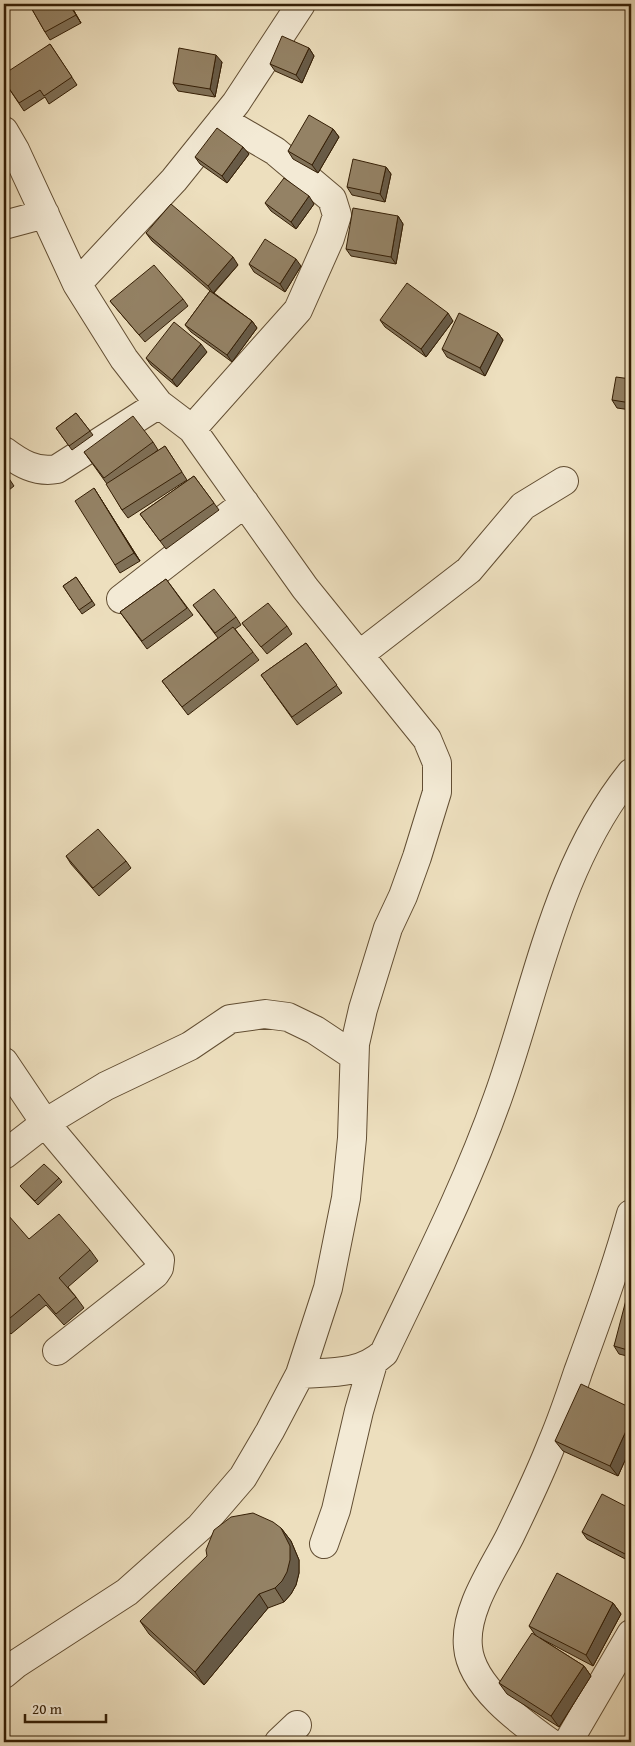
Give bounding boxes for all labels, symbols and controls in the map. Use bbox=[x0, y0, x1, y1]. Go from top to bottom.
scale bar bbox=[25, 1691, 106, 1723]
text: 20 m bbox=[32, 1698, 63, 1719]

